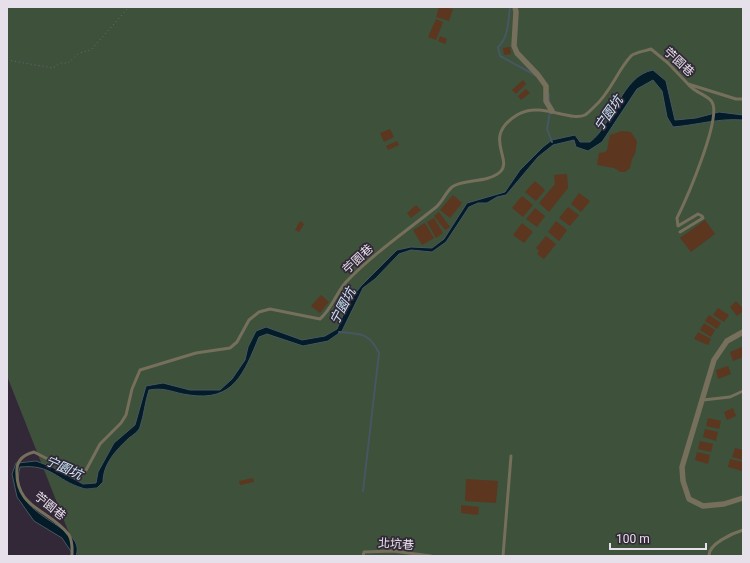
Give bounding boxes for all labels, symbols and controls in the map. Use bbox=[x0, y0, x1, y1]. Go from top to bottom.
street label: 苧園巷 bbox=[661, 45, 697, 79]
water label: 宁園坑 bbox=[591, 91, 627, 134]
street label: 苧園巷 bbox=[340, 242, 376, 276]
water label: 宁園坑 bbox=[327, 284, 359, 327]
water label: 宁園坑 bbox=[43, 453, 86, 483]
street label: 苧園巷 bbox=[32, 489, 68, 523]
scale bar bbox=[610, 525, 706, 551]
text: 100 m bbox=[616, 532, 650, 546]
street label: 北坑巷 bbox=[378, 536, 414, 552]

